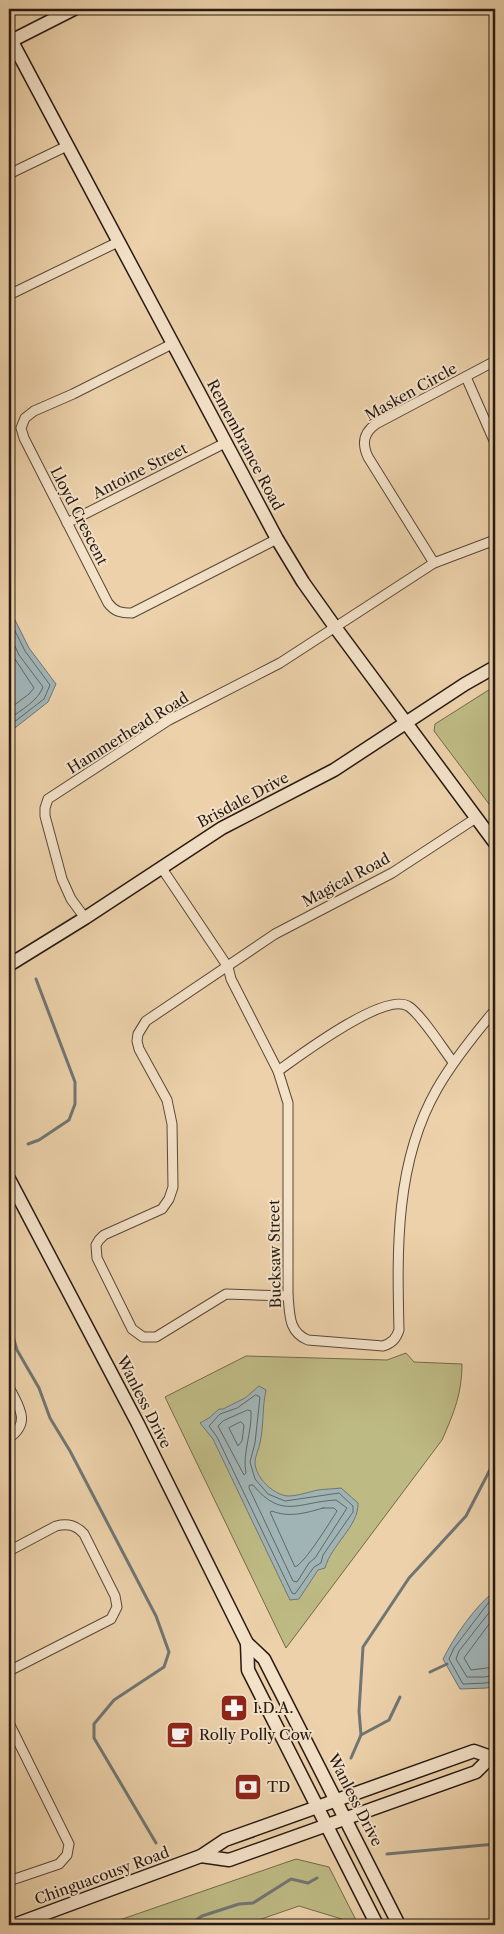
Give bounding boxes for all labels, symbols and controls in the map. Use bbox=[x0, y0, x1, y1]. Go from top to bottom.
street label: Masken Circle bbox=[361, 358, 460, 425]
street label: Remembrance Road bbox=[203, 376, 288, 514]
street label: Antoine Street bbox=[88, 438, 191, 503]
street label: Lloyd Crescent bbox=[47, 463, 113, 569]
street label: Hammerhead Road bbox=[64, 688, 192, 778]
street label: Brisdale Drive bbox=[194, 768, 292, 832]
street label: Magical Road bbox=[299, 848, 393, 911]
street label: Bucksaw Street bbox=[264, 1199, 285, 1309]
street label: Wanless Drive bbox=[113, 1351, 176, 1451]
pharmacy icon: I.D.A. bbox=[219, 1693, 249, 1723]
place label: I.D.A. bbox=[253, 1698, 293, 1717]
cafe icon: Rolly Polly Cow bbox=[165, 1720, 195, 1750]
place label: Rolly Polly Cow bbox=[199, 1725, 312, 1744]
street label: Wanless Drive bbox=[324, 1749, 387, 1849]
bank icon: TD bbox=[233, 1772, 263, 1802]
place label: TD bbox=[267, 1777, 290, 1796]
street label: Chinguacousy Road bbox=[32, 1842, 172, 1909]

